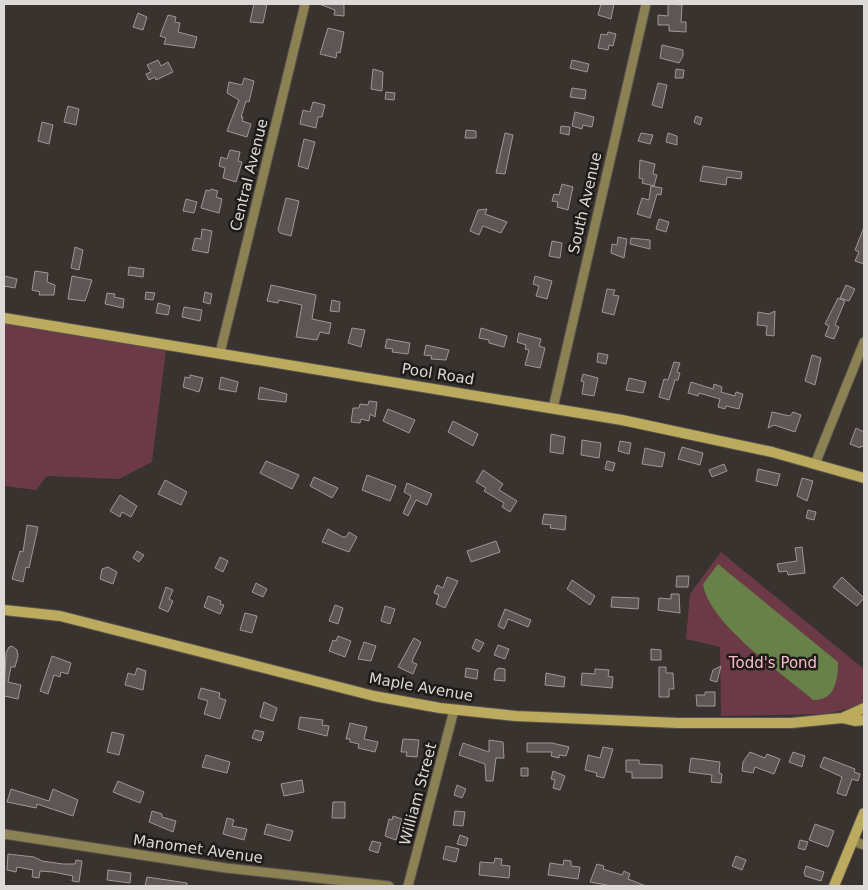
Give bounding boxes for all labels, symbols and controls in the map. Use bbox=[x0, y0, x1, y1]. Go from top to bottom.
street label: Central Avenue bbox=[226, 117, 272, 233]
street label: South Avenue bbox=[565, 150, 605, 256]
street label: Pool Road bbox=[400, 359, 476, 389]
park label: Todd's Pond bbox=[728, 654, 817, 672]
street label: Maple Avenue bbox=[367, 669, 475, 705]
street label: William Street bbox=[396, 741, 440, 847]
street label: Manomet Avenue bbox=[132, 831, 264, 867]

